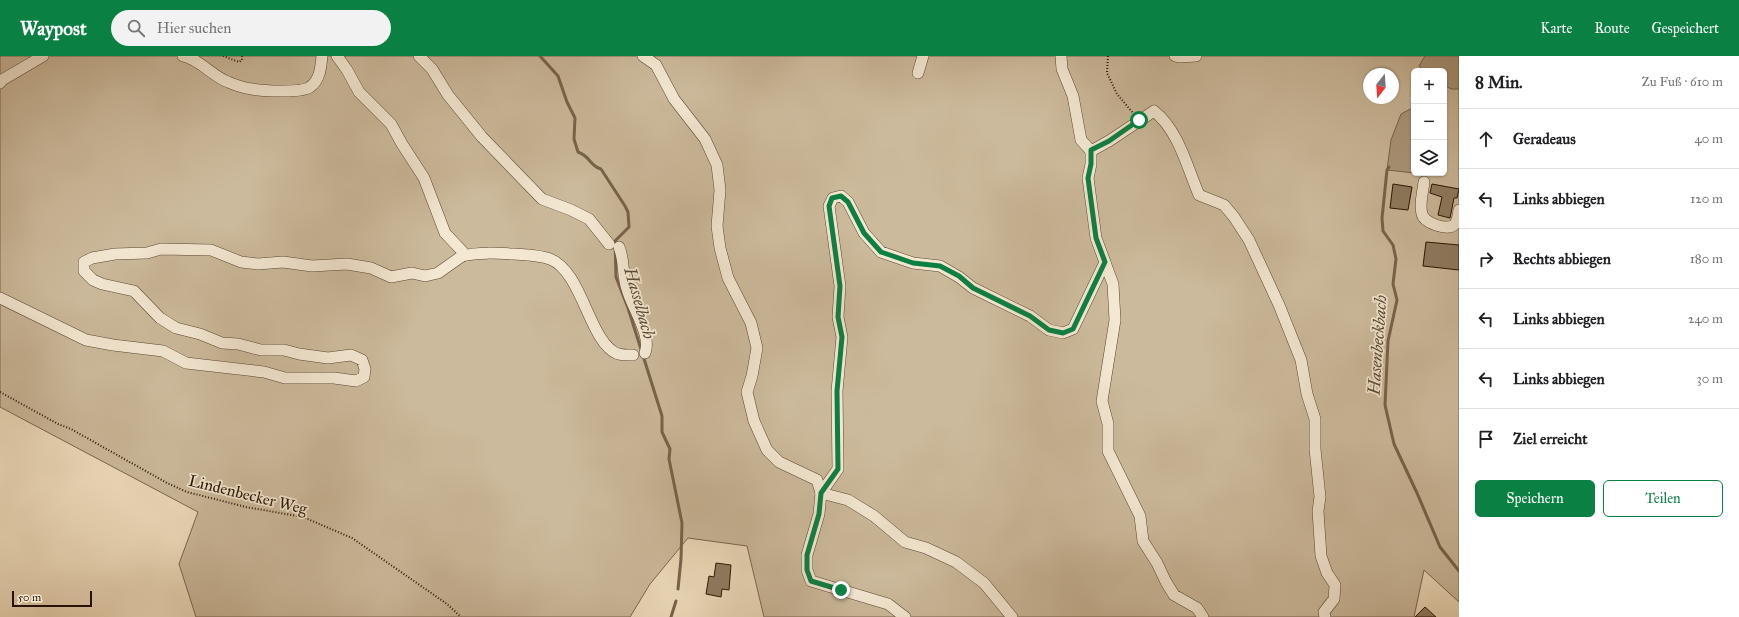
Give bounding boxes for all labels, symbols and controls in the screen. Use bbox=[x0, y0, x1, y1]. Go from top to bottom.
search box bbox=[111, 10, 391, 46]
text: Waypost bbox=[20, 17, 87, 40]
icon: search bbox=[125, 17, 147, 39]
text: Hier suchen bbox=[157, 19, 231, 37]
text: Karte bbox=[1540, 20, 1572, 37]
text: Route bbox=[1594, 20, 1630, 37]
text: Gespeichert bbox=[1652, 20, 1719, 37]
north arrow bbox=[1363, 68, 1399, 104]
map controls bbox=[1411, 68, 1447, 176]
button: + bbox=[1411, 68, 1447, 104]
text: 8 Min. bbox=[1475, 72, 1523, 93]
text: Zu Fuß · 610 m bbox=[1642, 74, 1723, 90]
button: − bbox=[1411, 104, 1447, 140]
route start bbox=[1130, 111, 1148, 129]
icon: ahead bbox=[1475, 128, 1497, 150]
text: Geradeaus bbox=[1513, 130, 1576, 148]
text: 40 m bbox=[1694, 131, 1723, 147]
button: layers bbox=[1411, 140, 1447, 176]
icon: left bbox=[1475, 188, 1497, 210]
text: Links abbiegen bbox=[1513, 190, 1605, 208]
text: 120 m bbox=[1690, 191, 1723, 207]
icon: right bbox=[1475, 248, 1497, 270]
text: Rechts abbiegen bbox=[1513, 250, 1611, 268]
text: 180 m bbox=[1690, 251, 1723, 267]
water label: Hasselbach bbox=[619, 264, 660, 341]
water label: Hasenbeckbach bbox=[1363, 294, 1391, 397]
icon: left bbox=[1475, 308, 1497, 330]
text: Links abbiegen bbox=[1513, 310, 1605, 328]
text: 240 m bbox=[1688, 311, 1723, 327]
icon: left bbox=[1475, 368, 1497, 390]
text: Links abbiegen bbox=[1513, 370, 1605, 388]
text: 30 m bbox=[1697, 371, 1723, 387]
icon: arrive bbox=[1475, 428, 1497, 450]
text: Ziel erreicht bbox=[1513, 430, 1588, 448]
street label: Lindenbecker Weg bbox=[186, 471, 310, 519]
button: Speichern bbox=[1475, 480, 1595, 517]
button: Teilen bbox=[1603, 480, 1723, 517]
route end bbox=[832, 581, 850, 599]
scale bar bbox=[12, 589, 92, 608]
text: 50 m bbox=[18, 591, 41, 604]

